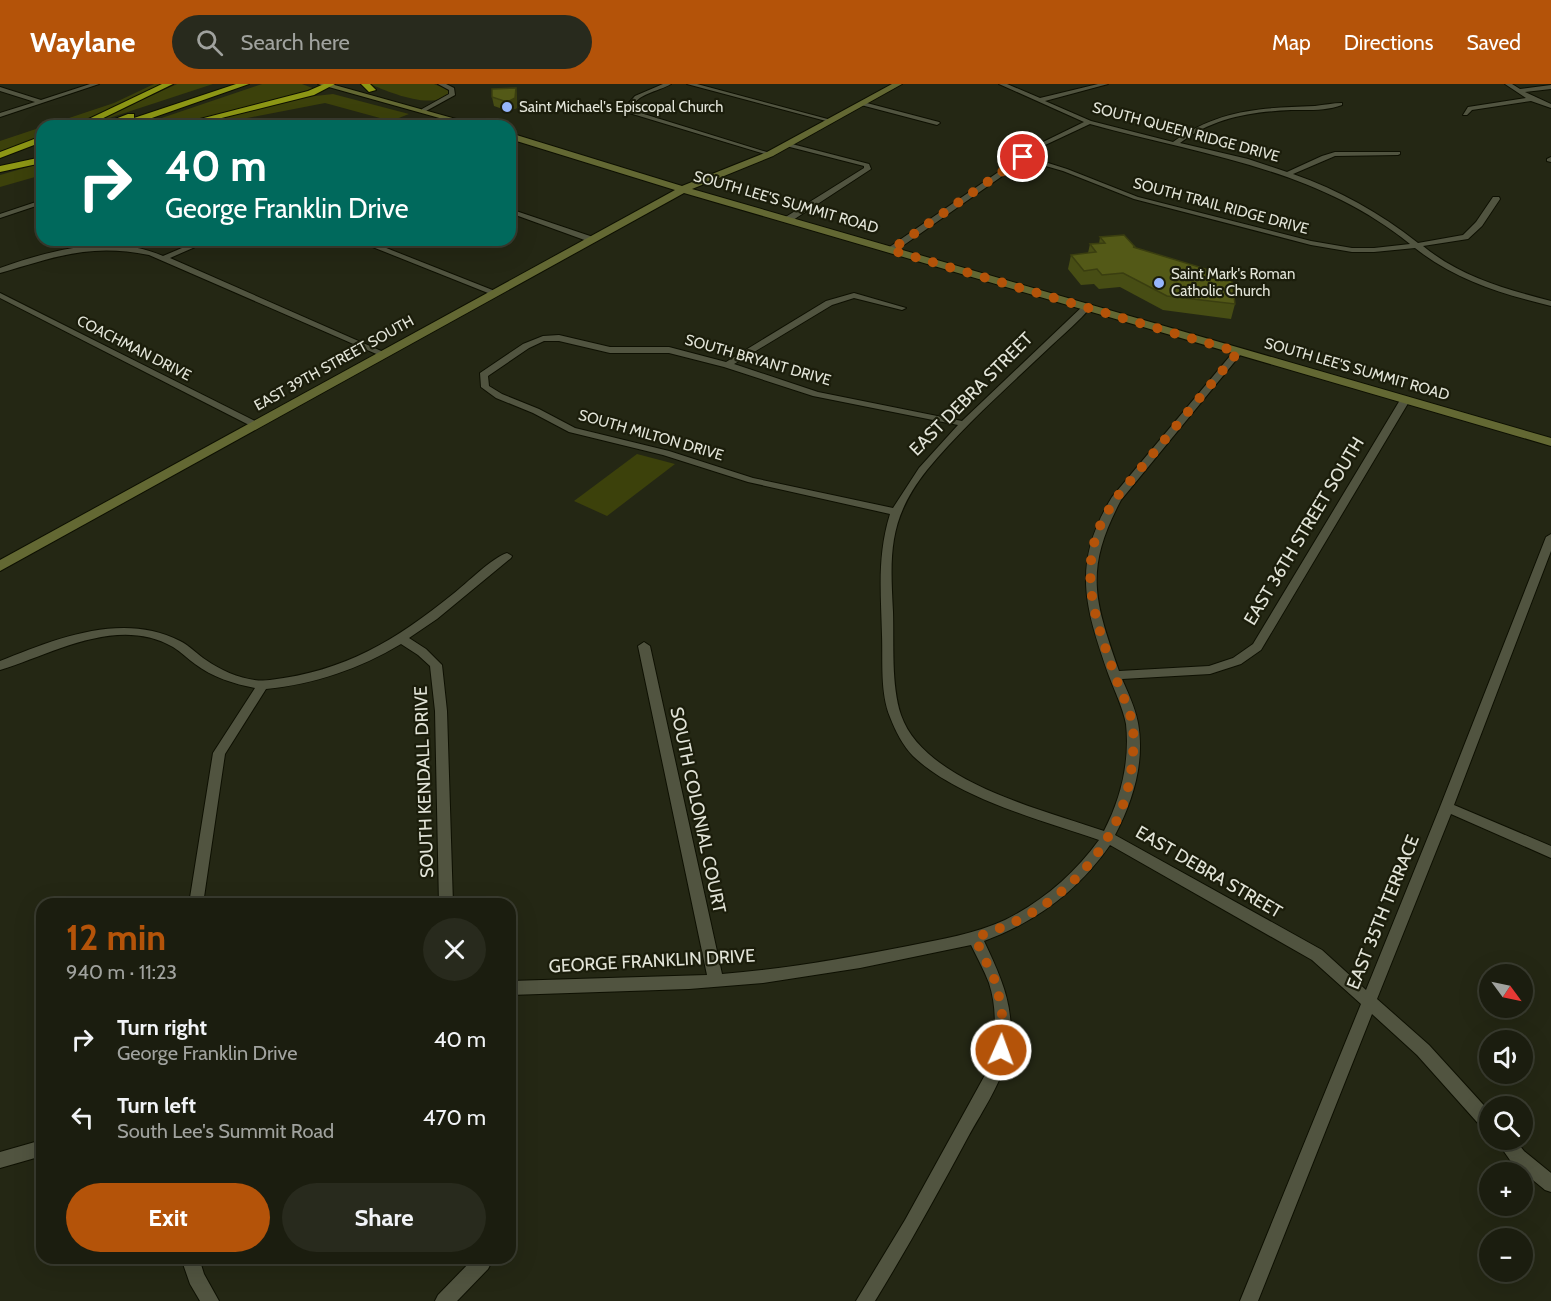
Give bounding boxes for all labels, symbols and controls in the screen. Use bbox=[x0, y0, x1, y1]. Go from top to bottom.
search box bbox=[172, 15, 592, 69]
text: Waylane bbox=[30, 25, 136, 59]
icon: search bbox=[193, 26, 226, 59]
text: Search here bbox=[241, 29, 350, 56]
text: Map bbox=[1272, 30, 1311, 55]
text: Directions bbox=[1344, 30, 1433, 55]
text: Saved bbox=[1466, 30, 1521, 55]
place label: Saint Michael's Episcopal Church bbox=[519, 98, 723, 116]
street label: SOUTH QUEEN RIDGE DRIVE bbox=[1091, 98, 1281, 166]
marker: Saint Michael's Episcopal Church bbox=[500, 100, 514, 114]
pin bbox=[997, 131, 1048, 182]
text: 40 m bbox=[165, 140, 267, 192]
icon: arrive bbox=[1006, 140, 1039, 173]
icon: right bbox=[66, 144, 144, 222]
street label: SOUTH LEE'S SUMMIT ROAD bbox=[691, 167, 881, 237]
street label: SOUTH TRAIL RIDGE DRIVE bbox=[1131, 174, 1311, 238]
text: George Franklin Drive bbox=[165, 192, 409, 225]
place label: Saint Mark's Roman Catholic Church bbox=[1171, 265, 1295, 300]
marker: Saint Mark's Roman Catholic Church bbox=[1152, 276, 1166, 290]
street label: COACHMAN DRIVE bbox=[74, 311, 194, 385]
street label: EAST 39TH STREET SOUTH bbox=[251, 312, 417, 414]
street label: EAST DEBRA STREET bbox=[905, 327, 1038, 460]
street label: SOUTH BRYANT DRIVE bbox=[683, 331, 833, 389]
street label: SOUTH LEE'S SUMMIT ROAD bbox=[1262, 334, 1452, 404]
street label: SOUTH MILTON DRIVE bbox=[576, 406, 726, 464]
street label: EAST 36TH STREET SOUTH bbox=[1239, 433, 1369, 629]
street label: SOUTH KENDALL DRIVE bbox=[410, 686, 438, 878]
street label: SOUTH COLONIAL COURT bbox=[665, 705, 731, 916]
street label: EAST DEBRA STREET bbox=[1132, 821, 1287, 923]
street label: EAST 35TH TERRACE bbox=[1342, 832, 1424, 992]
text: 12 min bbox=[66, 915, 166, 959]
button: close bbox=[423, 918, 486, 981]
street label: GEORGE FRANKLIN DRIVE bbox=[548, 945, 756, 977]
text: 940 m · 11:23 bbox=[66, 960, 177, 984]
north arrow bbox=[1479, 964, 1533, 1018]
map controls bbox=[1479, 964, 1533, 1282]
text: Turn right bbox=[117, 1014, 207, 1041]
position arrow bbox=[969, 1018, 1033, 1082]
icon: right bbox=[66, 1023, 99, 1056]
text: 40 m bbox=[434, 1026, 486, 1053]
button: sound bbox=[1479, 1030, 1533, 1084]
text: George Franklin Drive bbox=[117, 1041, 297, 1065]
text: Turn left bbox=[117, 1092, 196, 1119]
button: search bbox=[1479, 1096, 1533, 1150]
icon: left bbox=[66, 1101, 99, 1134]
text: 470 m bbox=[423, 1104, 486, 1131]
text: South Lee's Summit Road bbox=[117, 1119, 334, 1143]
button: + bbox=[1479, 1162, 1533, 1216]
button: Exit bbox=[66, 1183, 270, 1252]
button: Share bbox=[282, 1183, 486, 1252]
button: − bbox=[1479, 1228, 1533, 1282]

